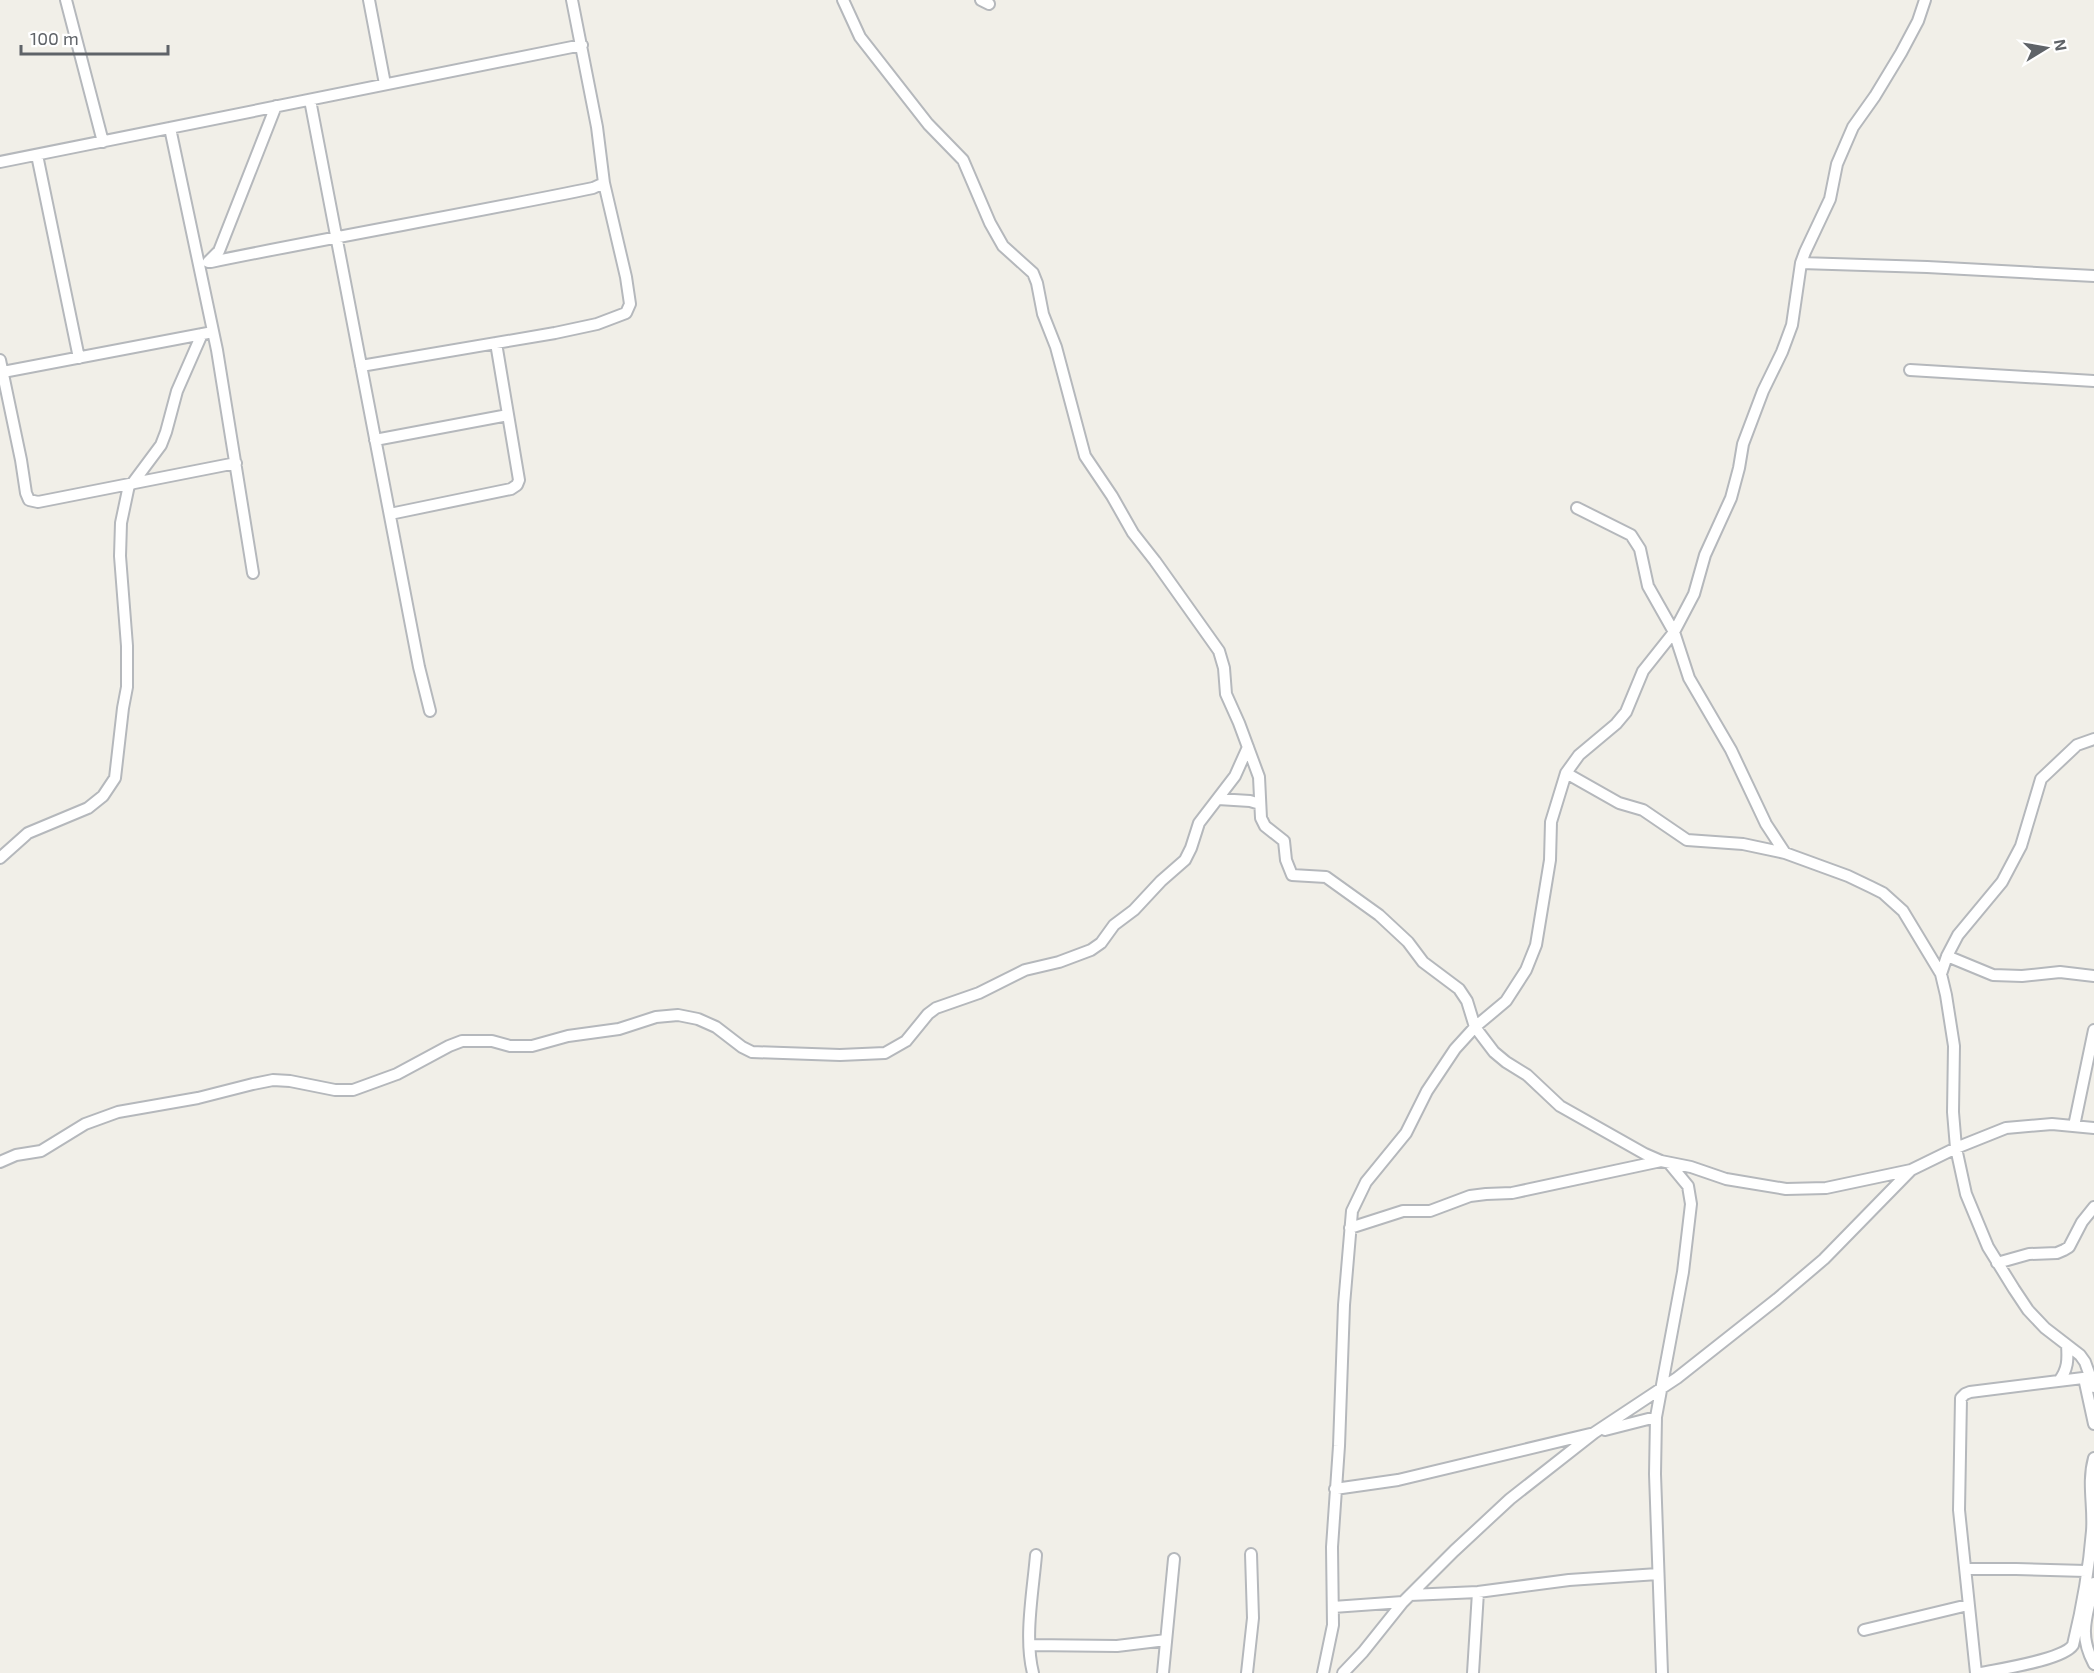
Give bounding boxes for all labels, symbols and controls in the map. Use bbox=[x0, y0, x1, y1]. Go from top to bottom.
scale bar bbox=[21, 18, 168, 56]
north arrow bbox=[2016, 18, 2076, 78]
text: 100 m bbox=[30, 27, 79, 49]
text: N bbox=[2051, 38, 2072, 53]

